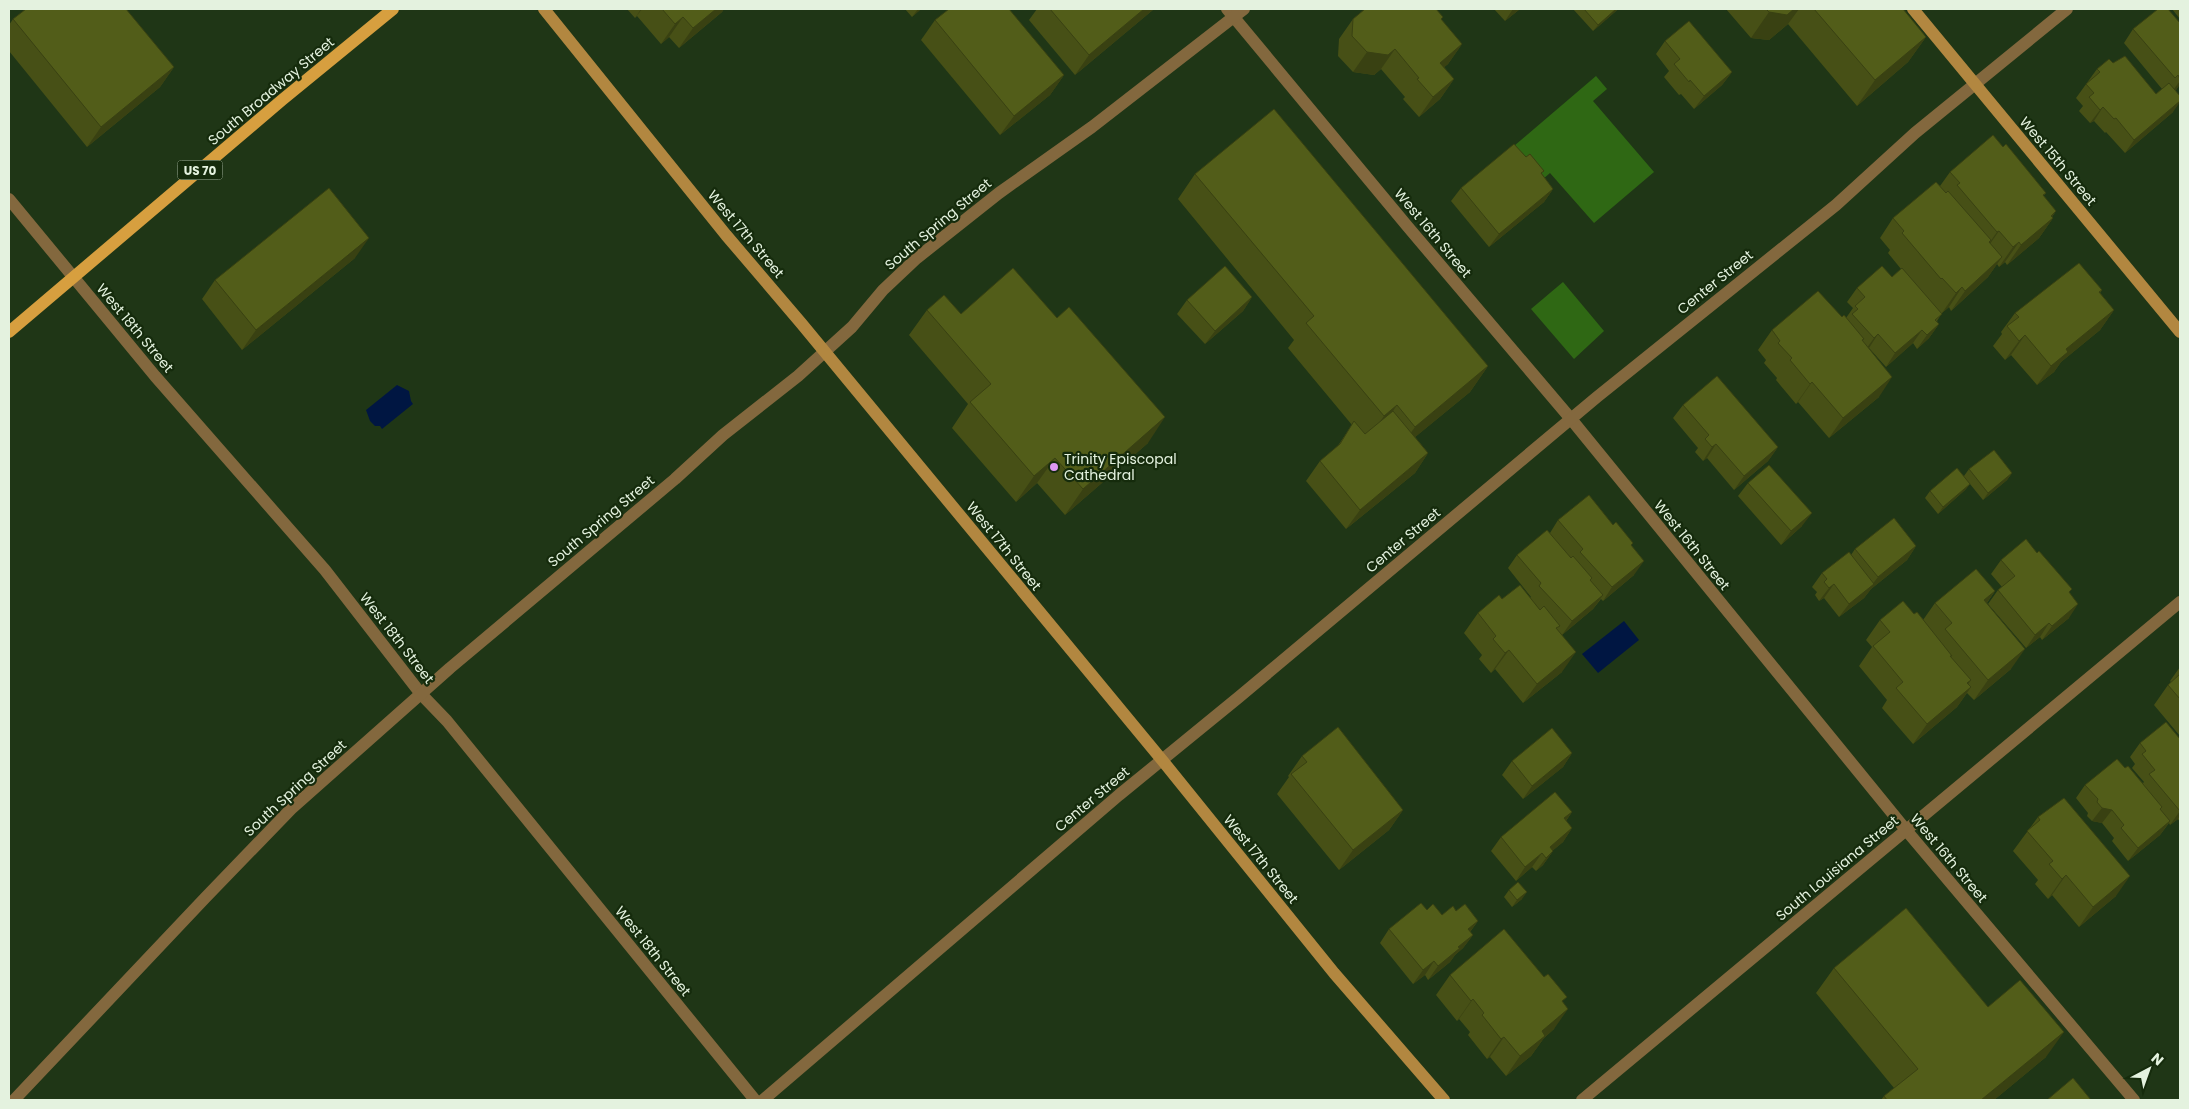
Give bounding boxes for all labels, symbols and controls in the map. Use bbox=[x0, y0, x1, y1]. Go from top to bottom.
street label: South Broadway Street bbox=[204, 32, 338, 150]
street label: West 15th Street bbox=[2015, 112, 2101, 210]
road number: US 70 bbox=[178, 160, 222, 180]
street label: South Spring Street bbox=[880, 173, 996, 275]
street label: West 16th Street bbox=[1390, 184, 1476, 282]
street label: West 17th Street bbox=[703, 186, 789, 282]
street label: Center Street bbox=[1673, 245, 1757, 319]
street label: West 18th Street bbox=[92, 279, 178, 377]
place label: Trinity Episcopal Cathedral bbox=[1064, 449, 1177, 485]
marker: Trinity Episcopal Cathedral bbox=[1048, 461, 1060, 473]
street label: South Spring Street bbox=[543, 470, 659, 572]
street label: West 16th Street bbox=[1649, 496, 1735, 594]
street label: West 17th Street bbox=[962, 497, 1046, 595]
street label: Center Street bbox=[1361, 503, 1445, 577]
street label: West 18th Street bbox=[355, 588, 439, 688]
street label: South Spring Street bbox=[239, 735, 351, 841]
street label: Center Street bbox=[1050, 762, 1134, 836]
street label: West 16th Street bbox=[1906, 809, 1992, 907]
street label: West 17th Street bbox=[1219, 810, 1303, 908]
street label: South Louisiana Street bbox=[1771, 811, 1903, 925]
street label: West 18th Street bbox=[610, 902, 696, 1000]
north arrow bbox=[2124, 1044, 2174, 1094]
text: N bbox=[2147, 1048, 2168, 1070]

